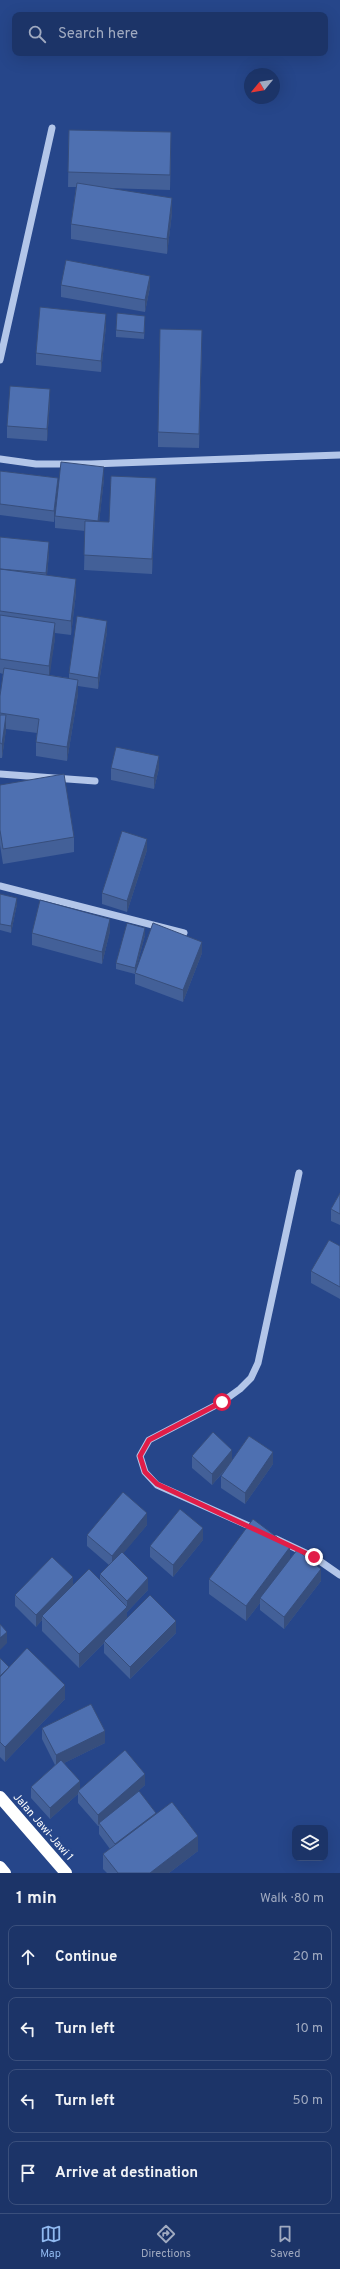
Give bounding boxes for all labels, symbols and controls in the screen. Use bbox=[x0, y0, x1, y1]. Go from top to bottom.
search box bbox=[12, 12, 328, 56]
icon: search bbox=[26, 23, 48, 45]
text: Search here bbox=[58, 25, 138, 44]
north arrow bbox=[244, 68, 280, 104]
route start bbox=[213, 1393, 231, 1411]
route end bbox=[305, 1548, 323, 1566]
street label: Jalan Jawi-Jawi 1 bbox=[10, 1790, 76, 1864]
map controls bbox=[292, 1825, 328, 1861]
button: layers bbox=[292, 1825, 328, 1861]
text: 1 min bbox=[16, 1888, 57, 1910]
text: Walk · 80 m bbox=[260, 1891, 324, 1907]
icon: ahead bbox=[17, 1946, 39, 1968]
text: Continue bbox=[55, 1948, 117, 1967]
text: 20 m bbox=[293, 1949, 323, 1965]
icon: left bbox=[17, 2018, 39, 2040]
text: Turn left bbox=[55, 2020, 115, 2039]
text: 10 m bbox=[296, 2021, 323, 2037]
icon: left bbox=[17, 2090, 39, 2112]
text: Turn left bbox=[55, 2092, 115, 2111]
text: 50 m bbox=[293, 2093, 323, 2109]
icon: arrive bbox=[17, 2162, 39, 2184]
text: Arrive at destination bbox=[55, 2164, 198, 2183]
tab: Map bbox=[40, 2223, 62, 2261]
tab: Directions bbox=[141, 2223, 191, 2261]
tab: Saved bbox=[270, 2223, 300, 2261]

